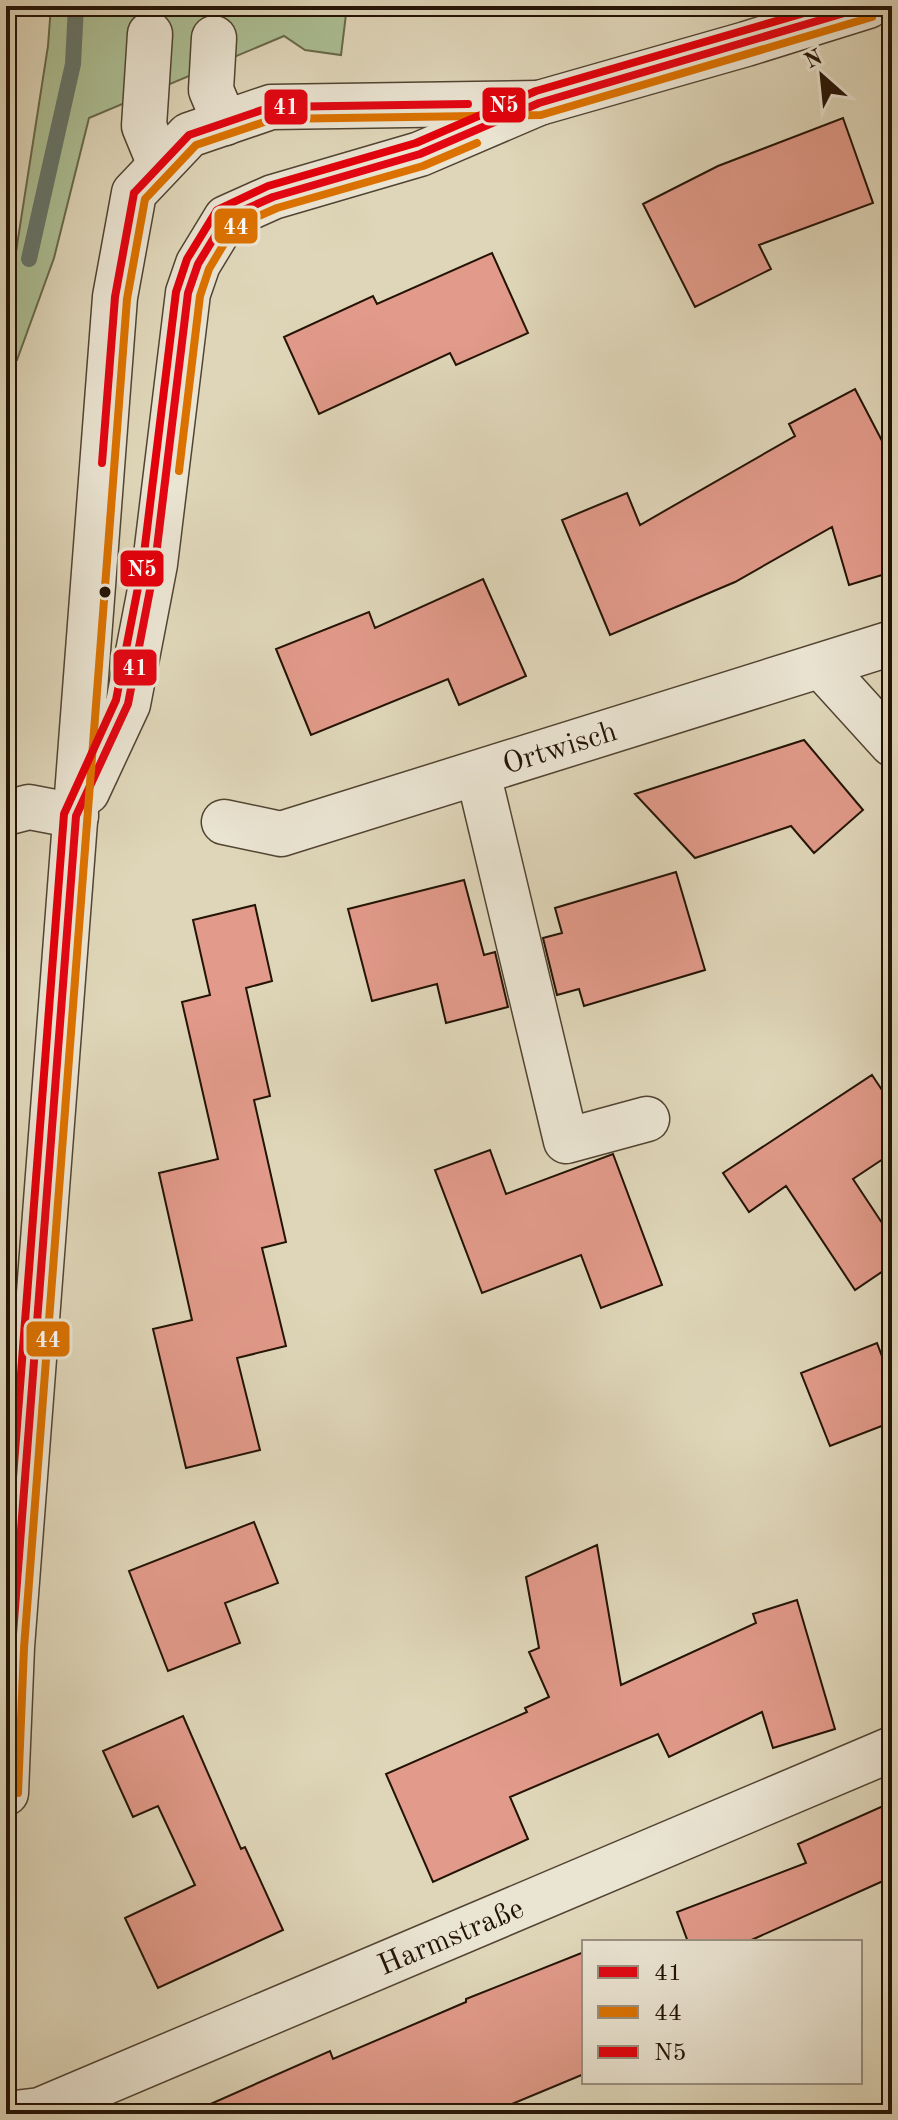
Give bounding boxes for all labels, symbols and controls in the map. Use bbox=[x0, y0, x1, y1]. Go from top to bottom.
north arrow bbox=[782, 36, 862, 116]
text: N bbox=[801, 46, 826, 74]
line badge: N5 bbox=[481, 86, 527, 124]
line badge: 41 bbox=[263, 88, 309, 126]
text: N5 bbox=[489, 95, 519, 117]
text: 41 bbox=[273, 97, 299, 119]
line badge: 44 bbox=[213, 207, 259, 245]
text: 44 bbox=[223, 217, 249, 239]
line badge: N5 bbox=[119, 549, 165, 588]
text: N5 bbox=[127, 559, 157, 581]
unlabelled marker bbox=[97, 584, 113, 600]
line badge: 41 bbox=[112, 648, 158, 687]
text: 41 bbox=[122, 658, 148, 680]
street label: Ortwisch bbox=[499, 717, 621, 781]
line badge: 44 bbox=[25, 1320, 71, 1358]
text: 44 bbox=[35, 1330, 61, 1352]
street label: Harmstraße bbox=[374, 1894, 528, 1982]
legend bbox=[582, 1940, 862, 2084]
text: 41 bbox=[654, 1962, 682, 1986]
text: 44 bbox=[654, 2002, 682, 2026]
text: N5 bbox=[654, 2042, 686, 2066]

